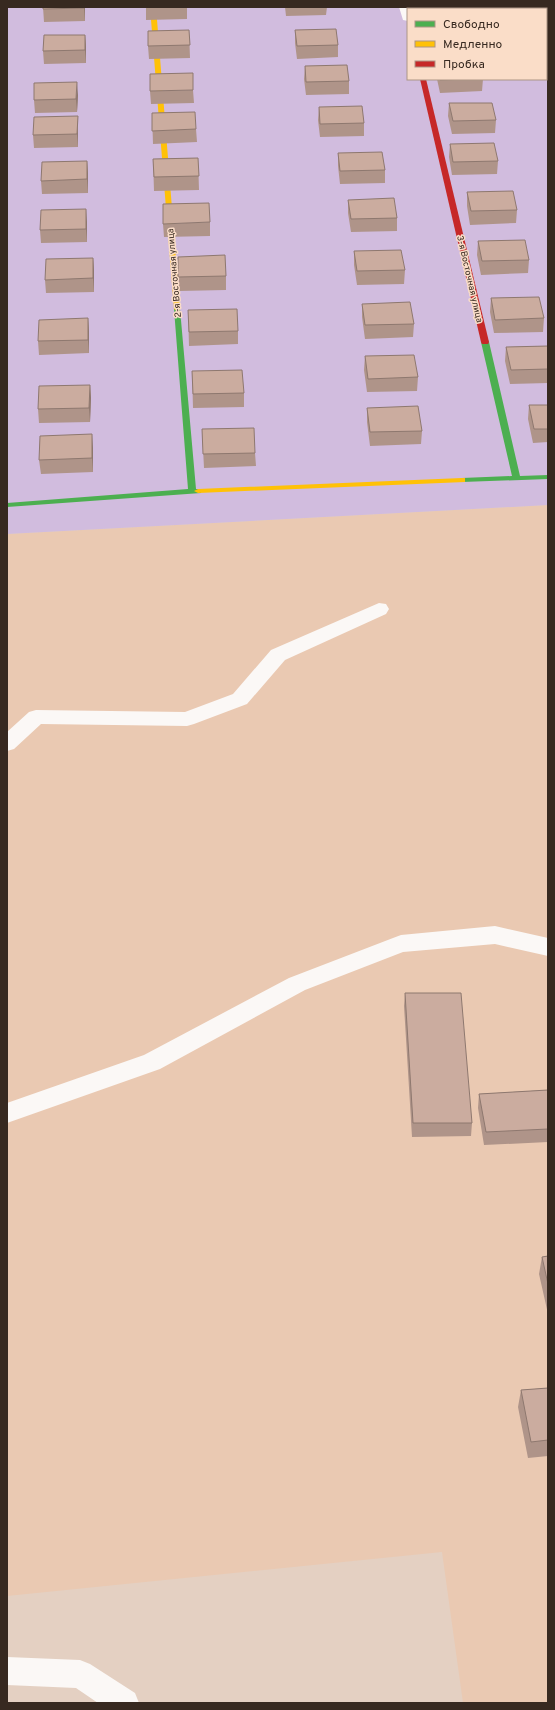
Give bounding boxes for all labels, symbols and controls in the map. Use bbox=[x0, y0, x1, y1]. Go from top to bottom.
legend bbox=[407, 8, 547, 80]
text: Свободно bbox=[443, 17, 500, 33]
text: Медленно bbox=[443, 37, 503, 53]
text: Пробка bbox=[443, 57, 485, 73]
street label: 2-я Восточная улица bbox=[165, 228, 184, 318]
street label: 3-я Восточная улица bbox=[454, 234, 485, 324]

